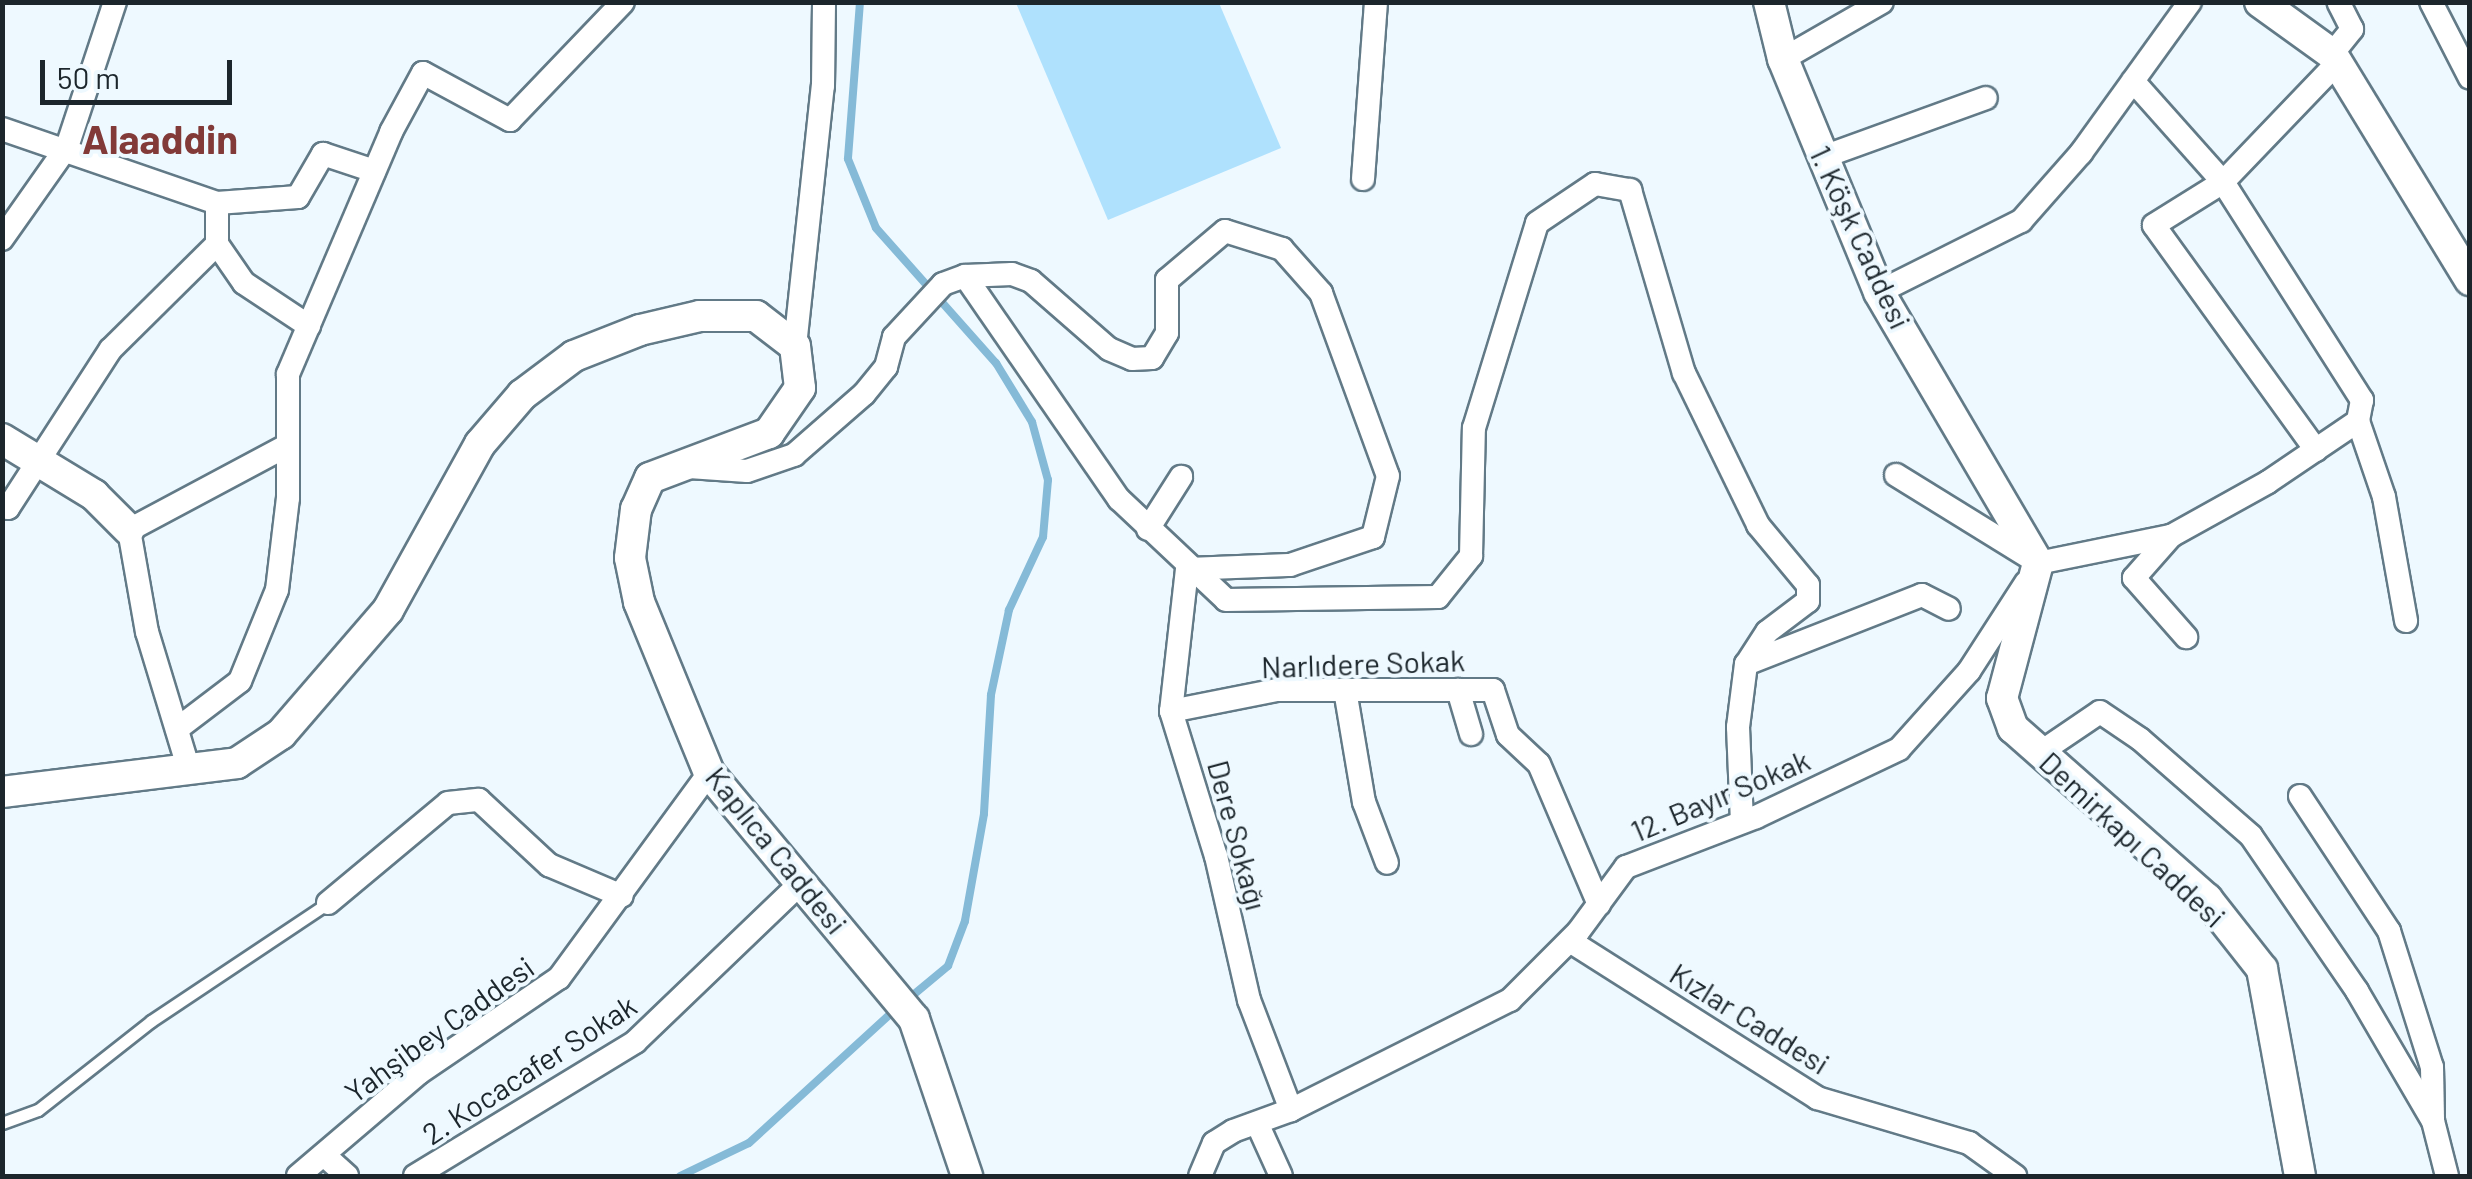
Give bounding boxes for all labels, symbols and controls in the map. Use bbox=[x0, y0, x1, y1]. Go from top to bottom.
scale bar bbox=[45, 40, 238, 102]
text: 50 m bbox=[57, 59, 120, 95]
district label: Alaaddin bbox=[82, 114, 238, 162]
street label: 1. Köşk Caddesi bbox=[1803, 140, 1919, 334]
street label: Narlıdere Sokak bbox=[1260, 641, 1466, 685]
street label: 12. Bayır Sokak bbox=[1625, 741, 1815, 849]
street label: Demirkapı Caddesi bbox=[2033, 744, 2233, 934]
street label: Dere Sokağı bbox=[1201, 756, 1275, 914]
street label: Kaplıca Caddesi bbox=[699, 759, 855, 941]
street label: Yahşibey Caddesi bbox=[337, 948, 541, 1110]
street label: Kızlar Caddesi bbox=[1664, 955, 1836, 1081]
street label: 2. Kocacafer Sokak bbox=[415, 986, 643, 1152]

